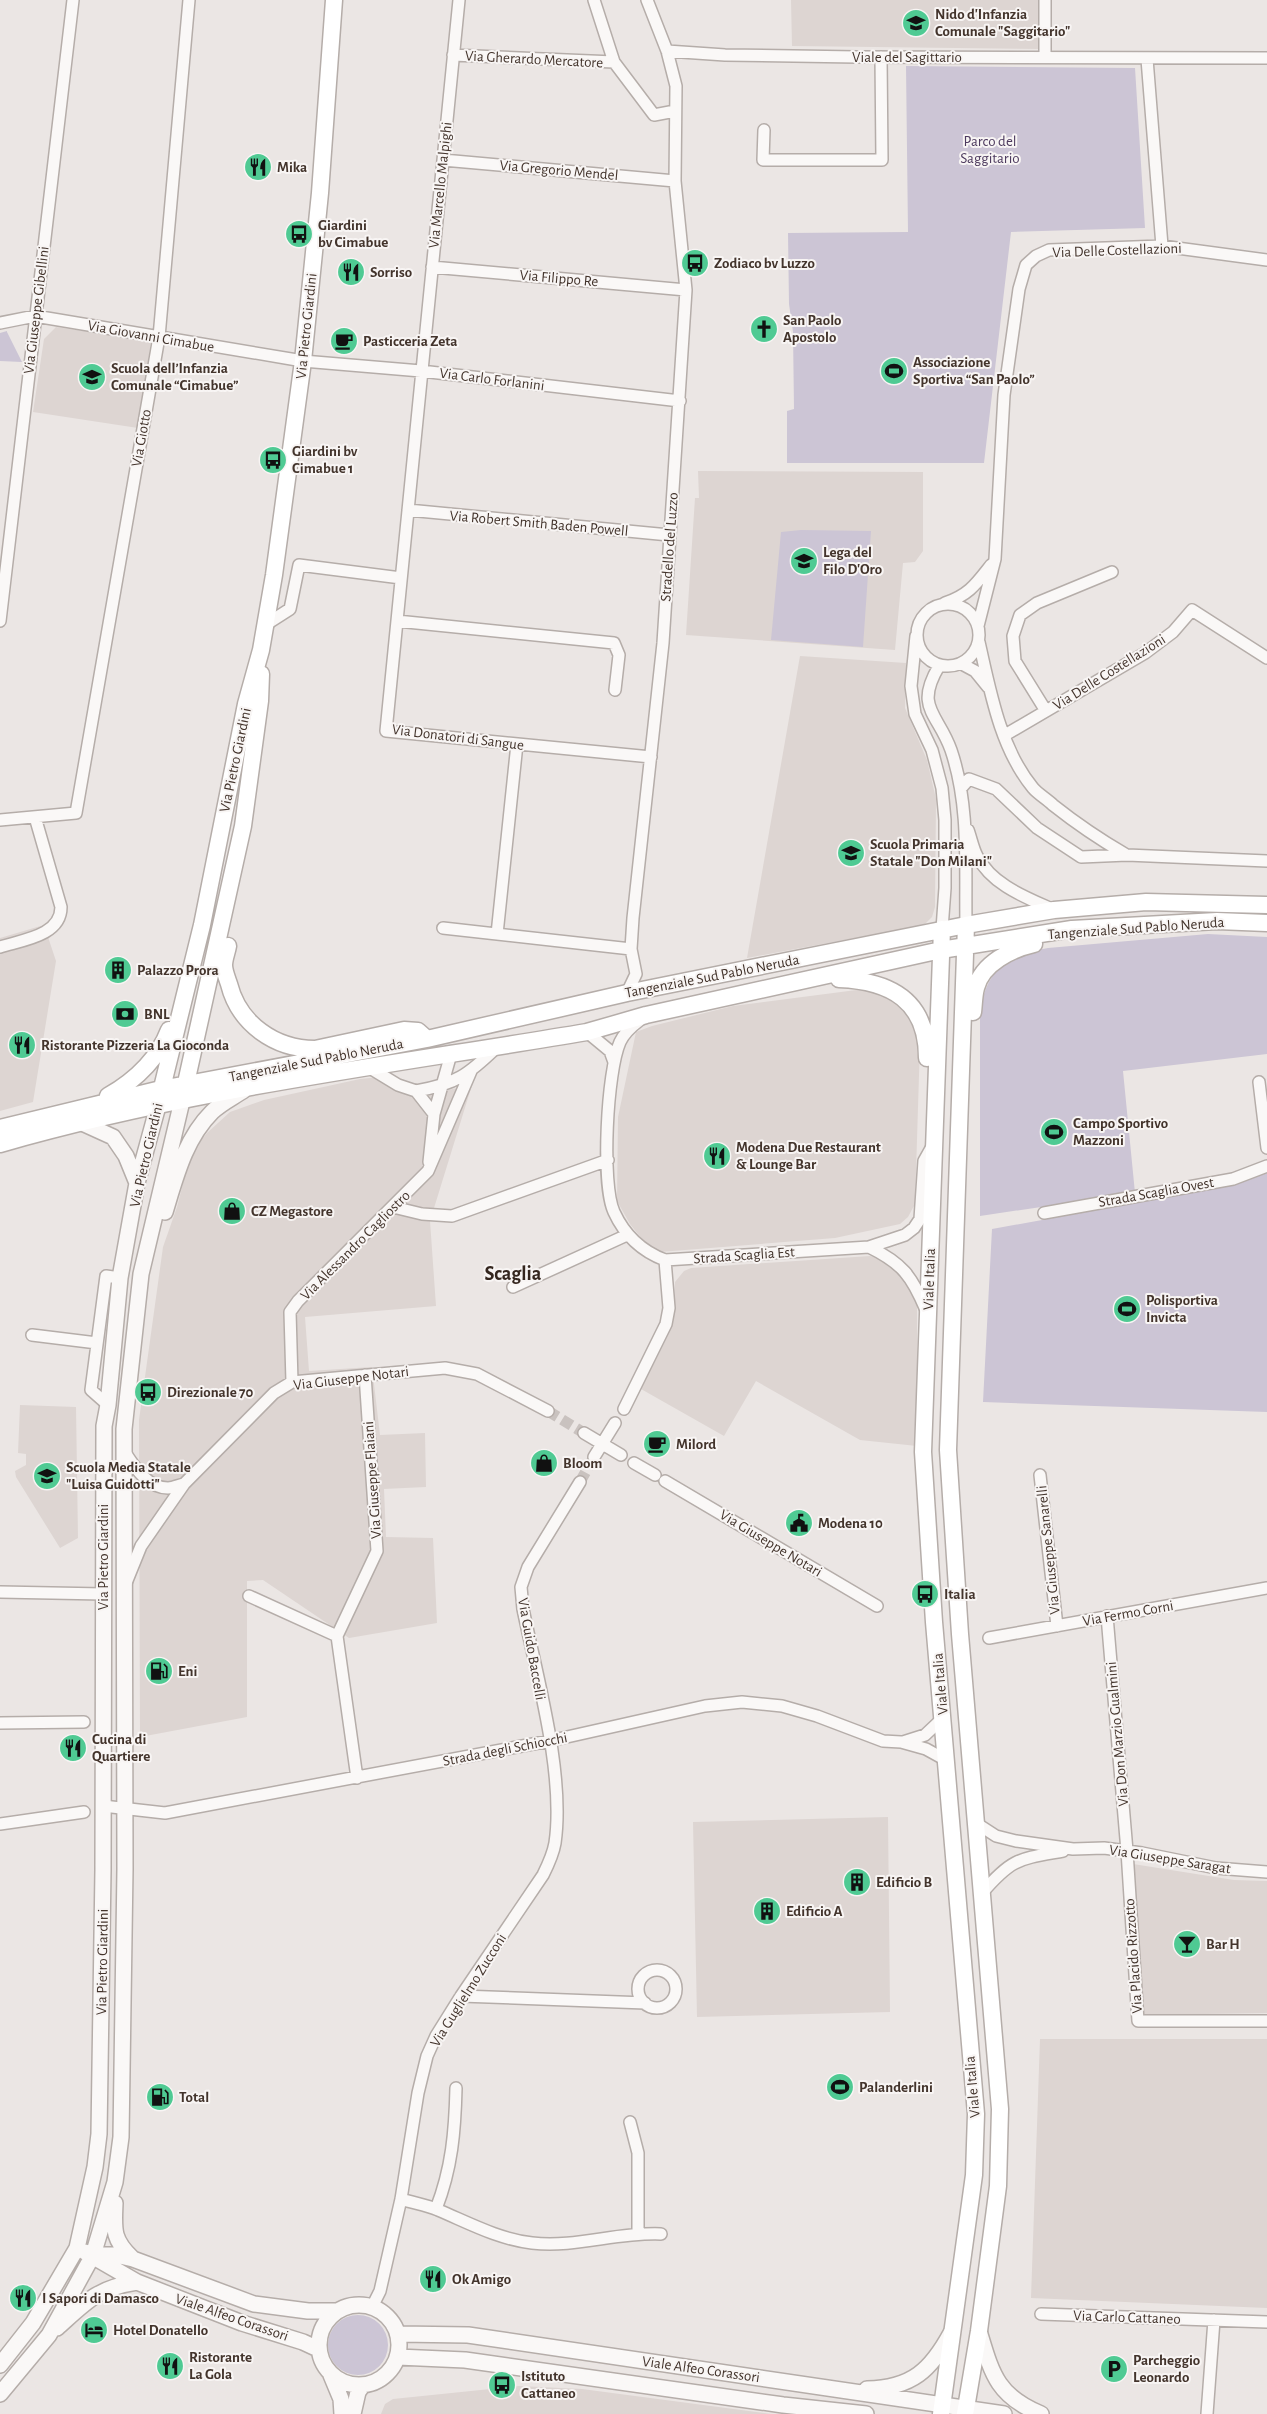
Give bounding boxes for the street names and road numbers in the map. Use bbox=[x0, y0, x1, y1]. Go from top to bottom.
street label: Via Gherardo Mercatore bbox=[464, 48, 604, 71]
street label: Viale del Sagittario bbox=[852, 50, 962, 65]
street label: Via Marcello Malpighi bbox=[426, 121, 455, 249]
street label: Via Gregorio Mendel bbox=[499, 158, 619, 183]
street label: Via Delle Costellazioni bbox=[1052, 241, 1182, 260]
street label: Via Giuseppe Gibellini bbox=[21, 245, 52, 375]
street label: Via Filippo Re bbox=[519, 268, 599, 289]
street label: Via Pietro Giardini bbox=[293, 272, 320, 380]
street label: Via Giovanni Cimabue bbox=[86, 318, 215, 355]
street label: Via Carlo Forlanini bbox=[439, 366, 545, 393]
street label: Via Giotto bbox=[129, 408, 154, 468]
street label: Stradello del Luzzo bbox=[658, 492, 681, 602]
street label: Via Robert Smith Baden Powell bbox=[449, 508, 629, 539]
street label: Via Delle Costellazioni bbox=[1050, 632, 1168, 713]
street label: Via Pietro Giardini bbox=[217, 707, 254, 814]
street label: Via Donatori di Sangue bbox=[391, 722, 525, 753]
street label: Tangenziale Sud Pablo Neruda bbox=[1047, 915, 1225, 942]
street label: Tangenziale Sud Pablo Neruda bbox=[624, 952, 801, 1001]
street label: Tangenziale Sud Pablo Neruda bbox=[228, 1036, 405, 1085]
street label: Via Pietro Giardini bbox=[127, 1102, 166, 1209]
street label: Strada Scaglia Ovest bbox=[1097, 1175, 1215, 1210]
street label: Via Alessandro Cagliostro bbox=[298, 1188, 413, 1303]
street label: Strada Scaglia Est bbox=[693, 1244, 795, 1267]
street label: Viale Italia bbox=[921, 1248, 938, 1310]
street label: Via Giuseppe Notari bbox=[292, 1364, 410, 1393]
street label: Via Giuseppe Flaiani bbox=[361, 1421, 384, 1539]
street label: Via Giuseppe Sanarelli bbox=[1034, 1485, 1063, 1615]
street label: Via Pietro Giardini bbox=[96, 1504, 111, 1610]
street label: Via Giuseppe Notari bbox=[717, 1507, 824, 1580]
street label: Via Guido Baccelli bbox=[515, 1597, 548, 1701]
street label: Via Fermo Corni bbox=[1081, 1598, 1175, 1629]
street label: Viale Italia bbox=[930, 1652, 951, 1715]
street label: Via Don Marzio Gualmini bbox=[1104, 1661, 1131, 1807]
street label: Strada degli Schiocchi bbox=[442, 1730, 569, 1769]
street label: Via Giuseppe Saragat bbox=[1108, 1842, 1232, 1877]
street label: Via Placido Rizzotto bbox=[1122, 1898, 1145, 2014]
street label: Via Pietro Giardini bbox=[94, 1909, 111, 2015]
street label: Via Guglielmo Zucconi bbox=[428, 1931, 509, 2050]
street label: Viale Italia bbox=[962, 2055, 983, 2118]
street label: Viale Alfeo Corassori bbox=[173, 2291, 290, 2344]
street label: Via Carlo Cattaneo bbox=[1073, 2308, 1181, 2327]
street label: Viale Alfeo Corassori bbox=[641, 2354, 761, 2385]

